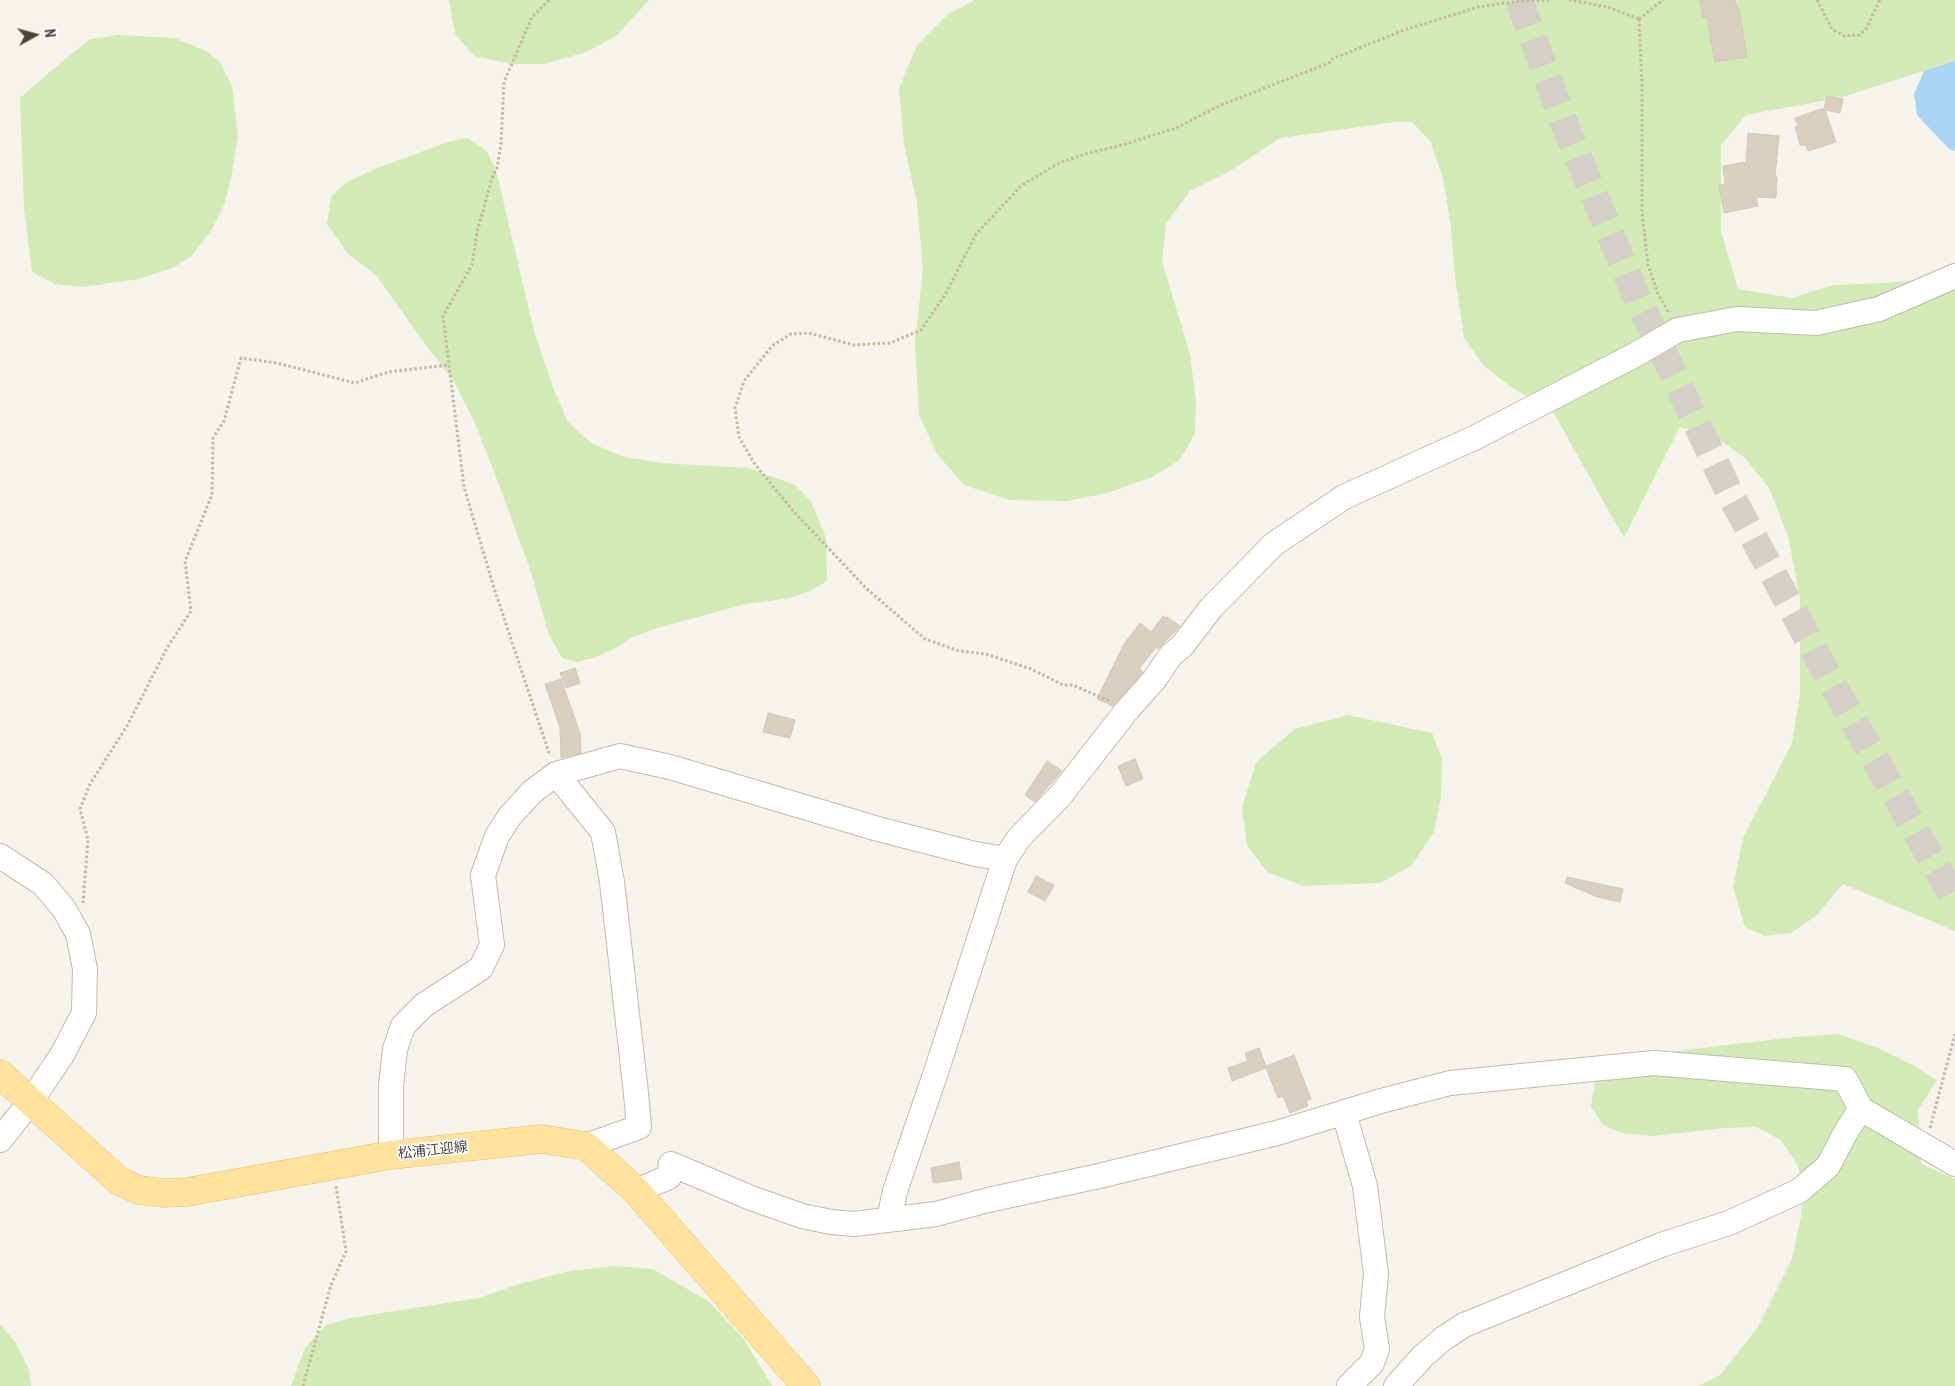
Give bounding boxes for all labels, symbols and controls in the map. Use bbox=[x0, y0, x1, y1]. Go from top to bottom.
north arrow bbox=[10, 10, 60, 60]
text: N bbox=[41, 28, 58, 38]
street label: 松浦江迎線 bbox=[397, 1139, 469, 1163]

